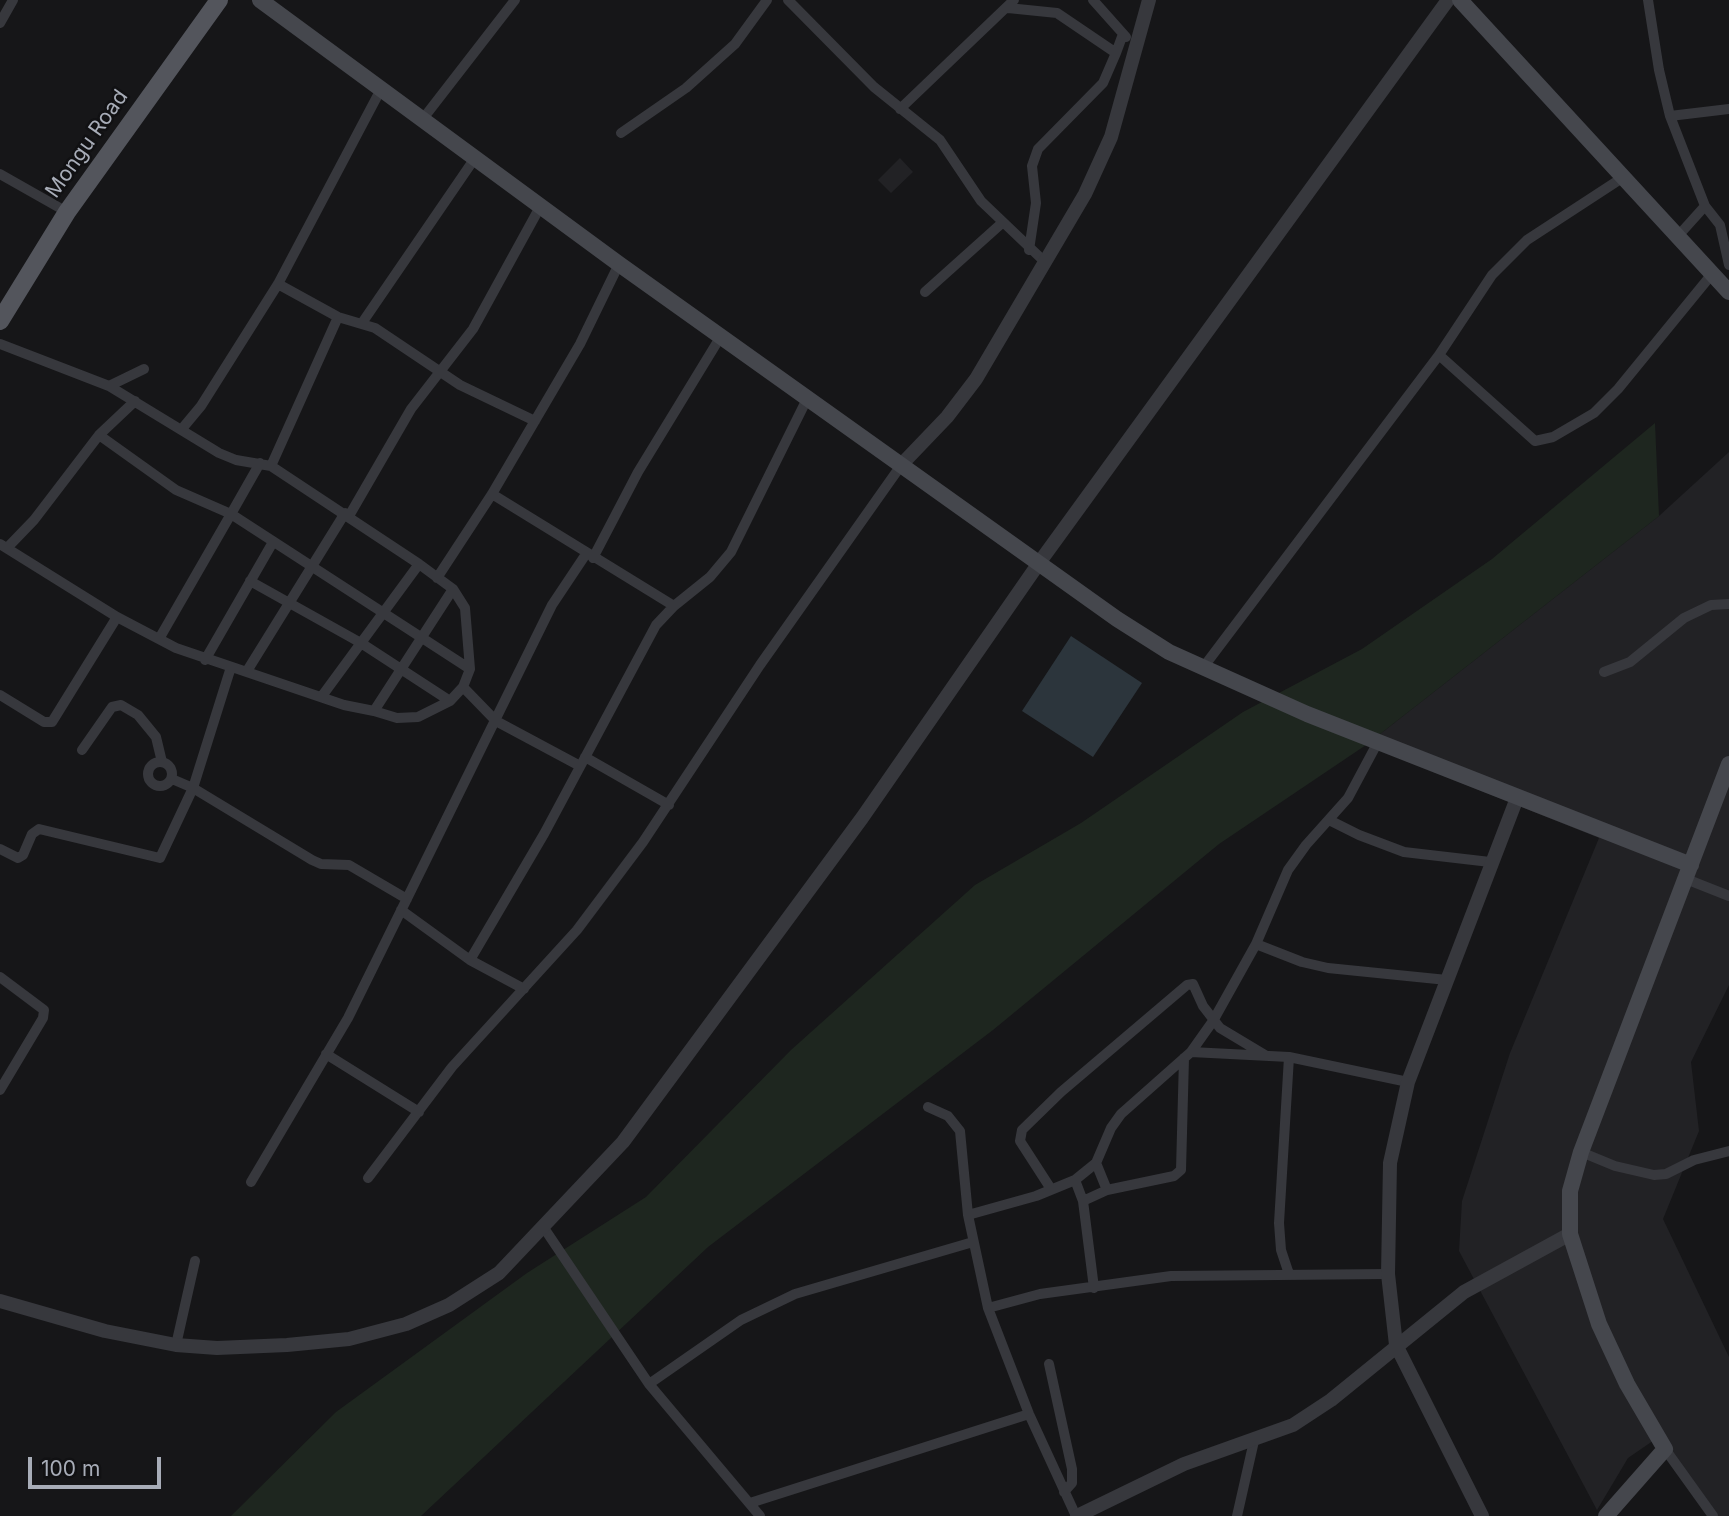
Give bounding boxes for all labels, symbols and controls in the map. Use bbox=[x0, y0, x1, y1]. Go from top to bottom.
street label: Mongu Road bbox=[41, 85, 133, 203]
scale bar bbox=[32, 1442, 164, 1486]
text: 100 m bbox=[41, 1456, 100, 1481]

